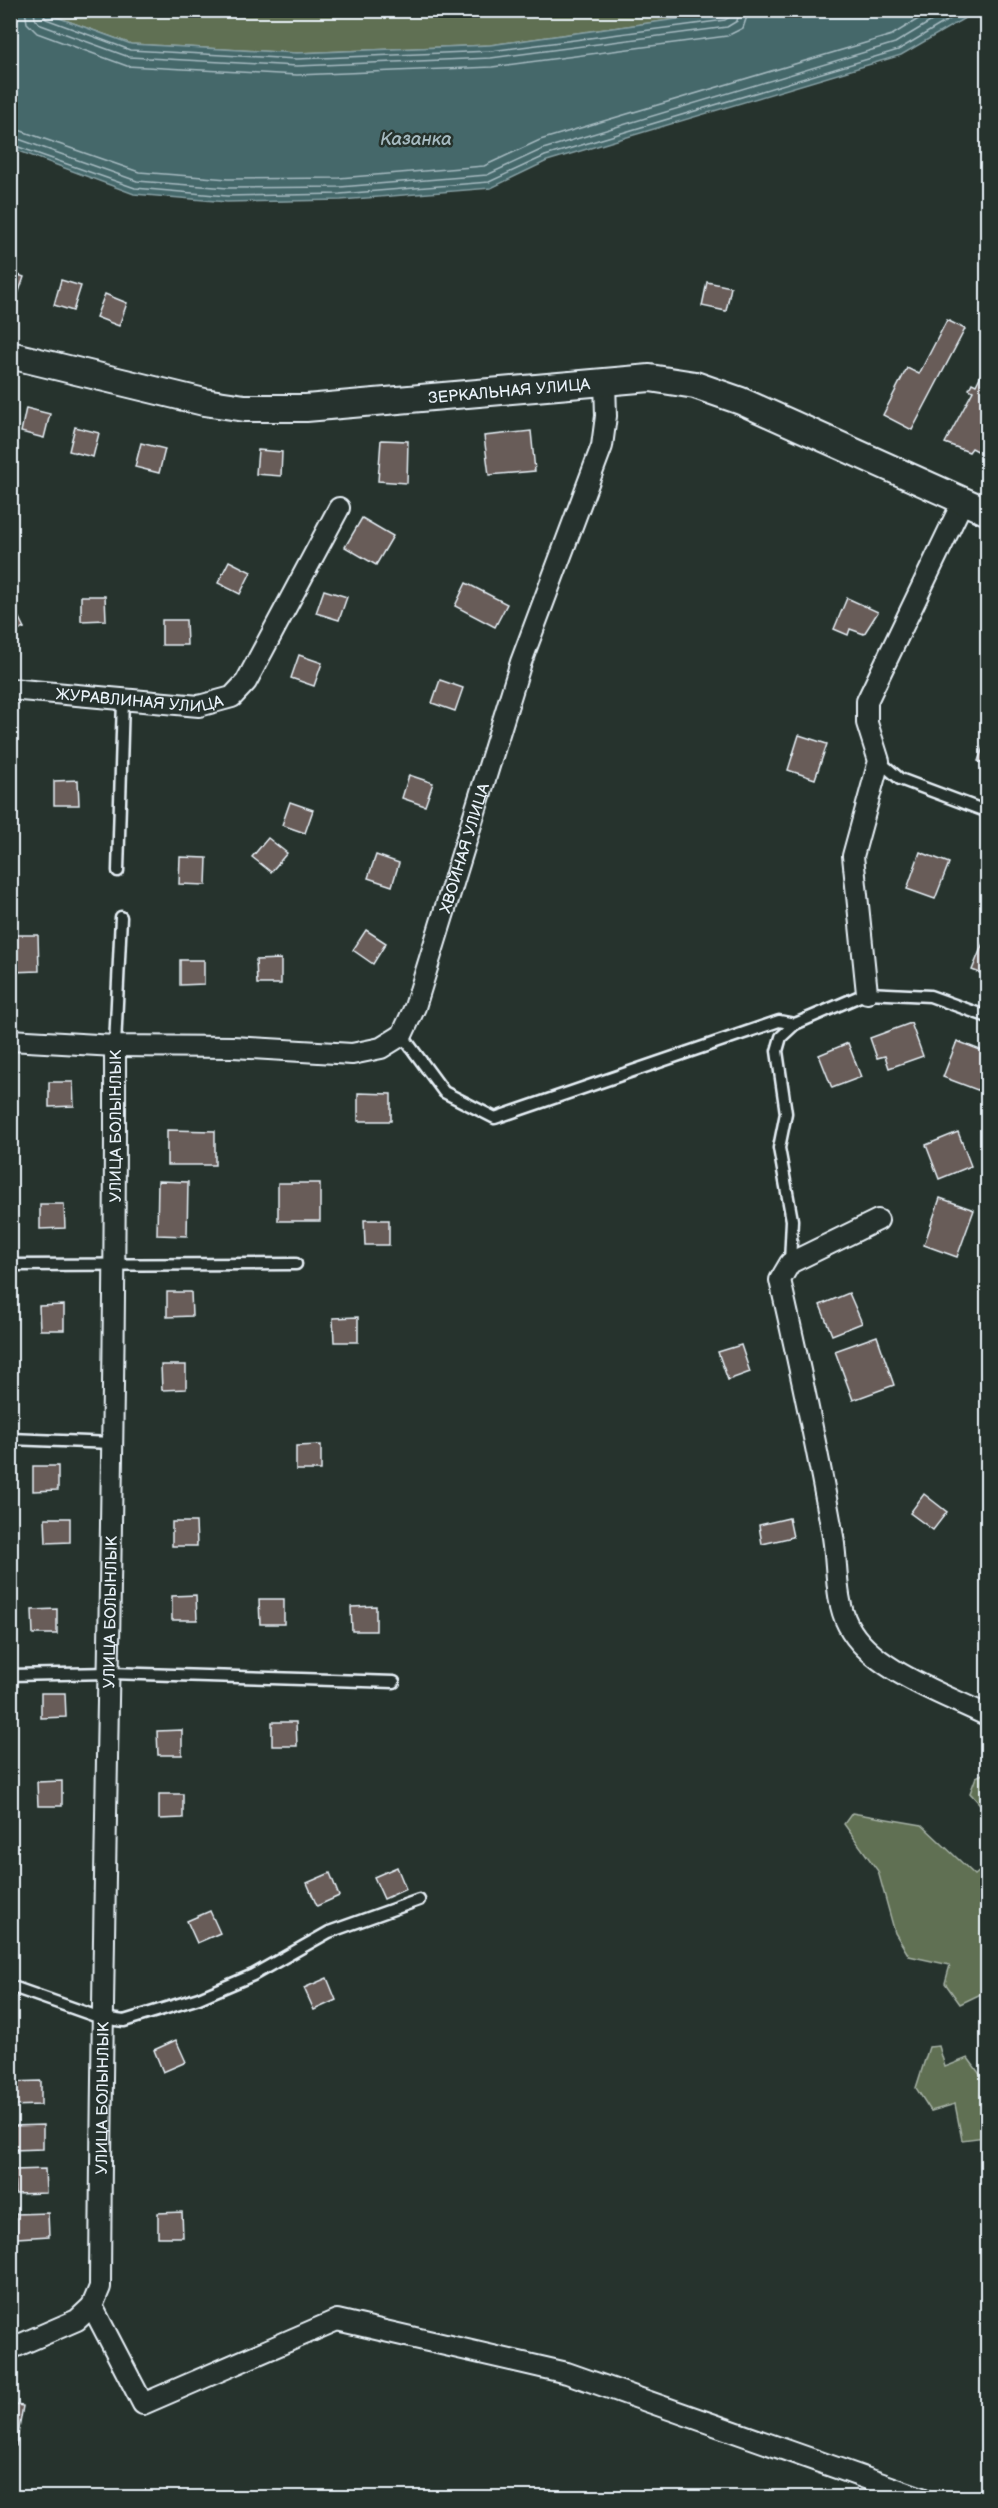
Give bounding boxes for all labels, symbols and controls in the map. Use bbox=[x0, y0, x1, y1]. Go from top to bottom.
water label: Казанка bbox=[380, 129, 452, 150]
street label: ЗЕРКАЛЬНАЯ УЛИЦА bbox=[428, 375, 591, 408]
street label: ЖУРАВЛИНАЯ УЛИЦА bbox=[55, 685, 226, 717]
street label: ХВОЙНАЯ УЛИЦА bbox=[436, 781, 494, 916]
street label: УЛИЦА БОЛЫНЛЫК bbox=[107, 1049, 126, 1203]
street label: УЛИЦА БОЛЫНЛЫК bbox=[100, 1535, 122, 1689]
street label: УЛИЦА БОЛЫНЛЫК bbox=[93, 2021, 114, 2174]

